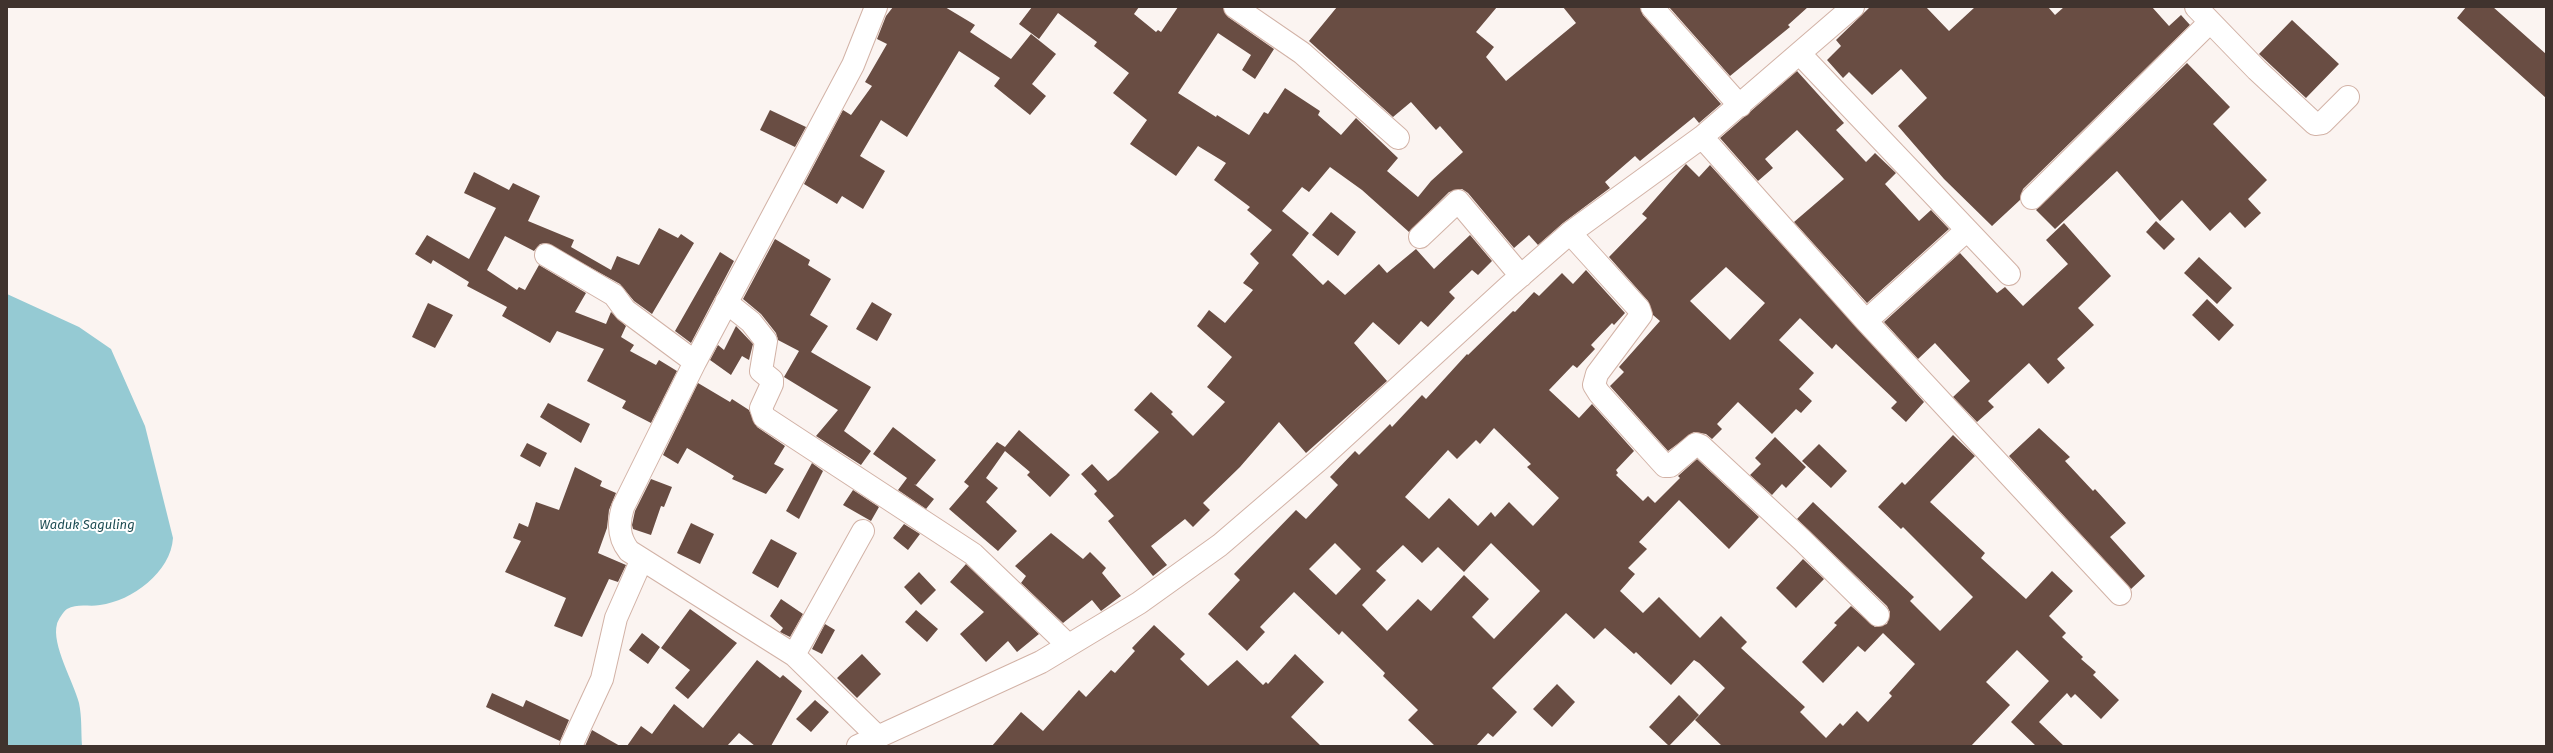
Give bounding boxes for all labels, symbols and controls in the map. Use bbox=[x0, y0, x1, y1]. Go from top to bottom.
water label: Waduk Saguling bbox=[39, 517, 135, 533]

